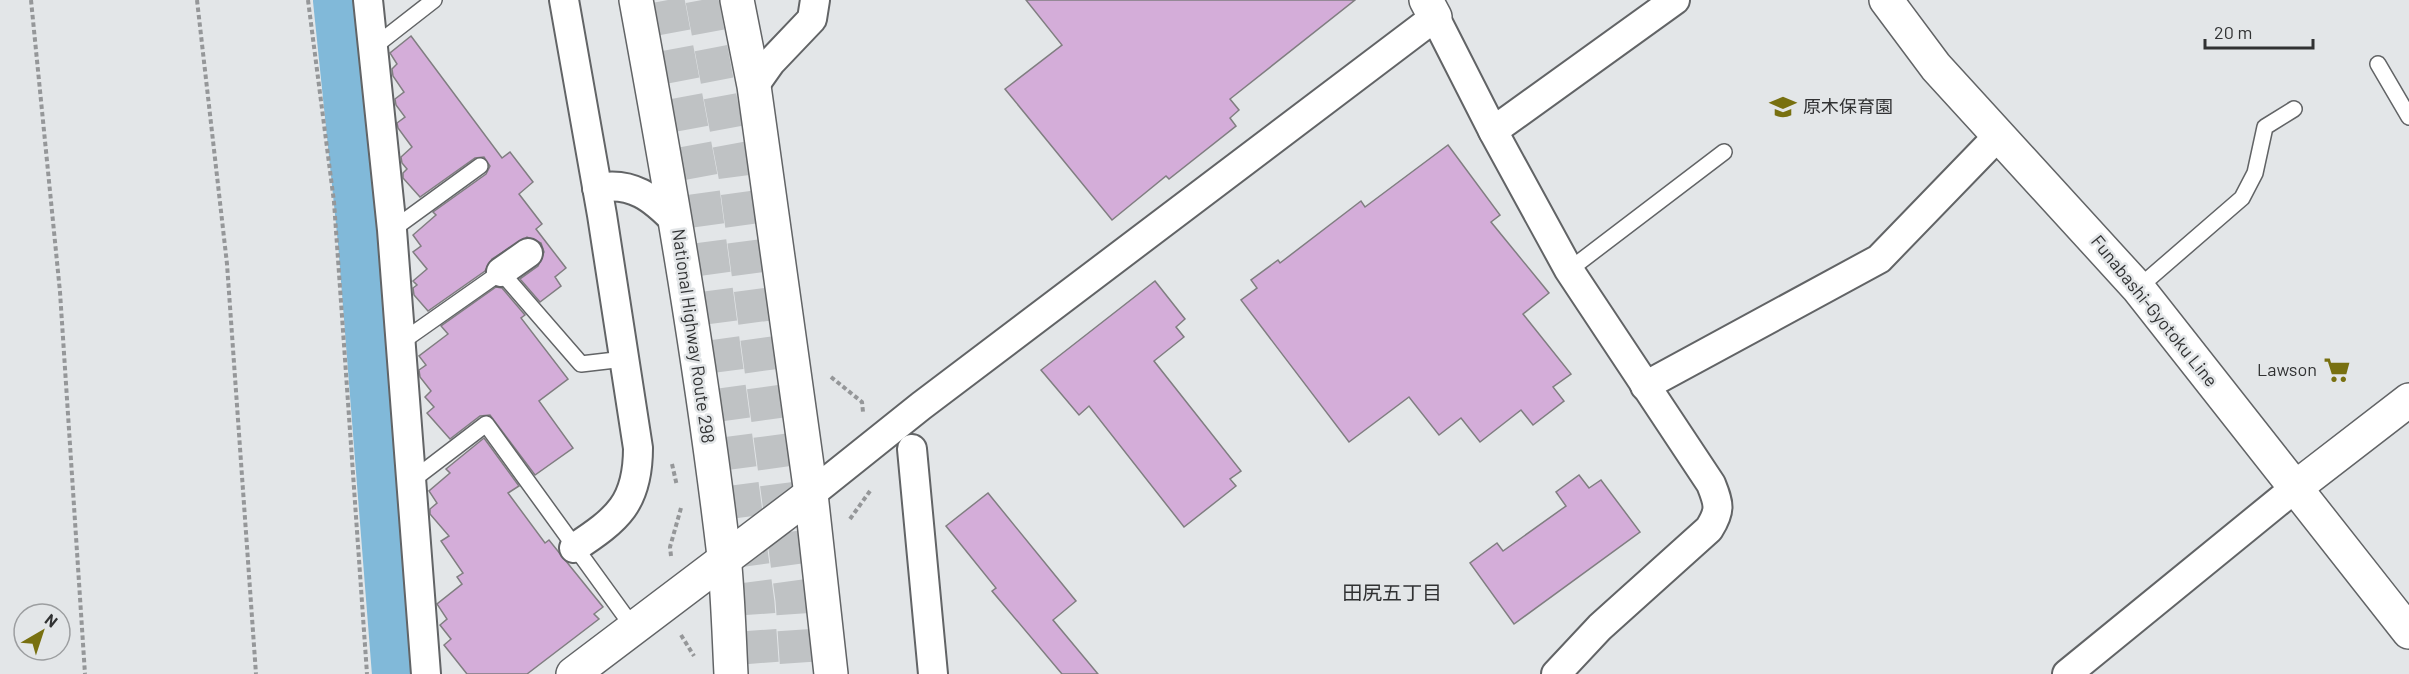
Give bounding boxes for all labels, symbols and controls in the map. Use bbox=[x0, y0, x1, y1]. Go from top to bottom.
scale bar bbox=[2205, 12, 2313, 50]
text: 20 m bbox=[2214, 21, 2252, 43]
school or university icon: 原木保育園 bbox=[1768, 92, 1798, 122]
place label: 原木保育園 bbox=[1803, 95, 1893, 117]
street label: National Highway Route 298 bbox=[668, 227, 720, 445]
street label: Funabashi-Gyotoku Line bbox=[2087, 230, 2223, 391]
supermarket icon: Lawson bbox=[2322, 355, 2352, 385]
place label: Lawson bbox=[2257, 358, 2317, 380]
district label: 田尻五丁目 bbox=[1342, 580, 1442, 604]
north arrow bbox=[12, 602, 72, 662]
text: N bbox=[42, 609, 62, 631]

